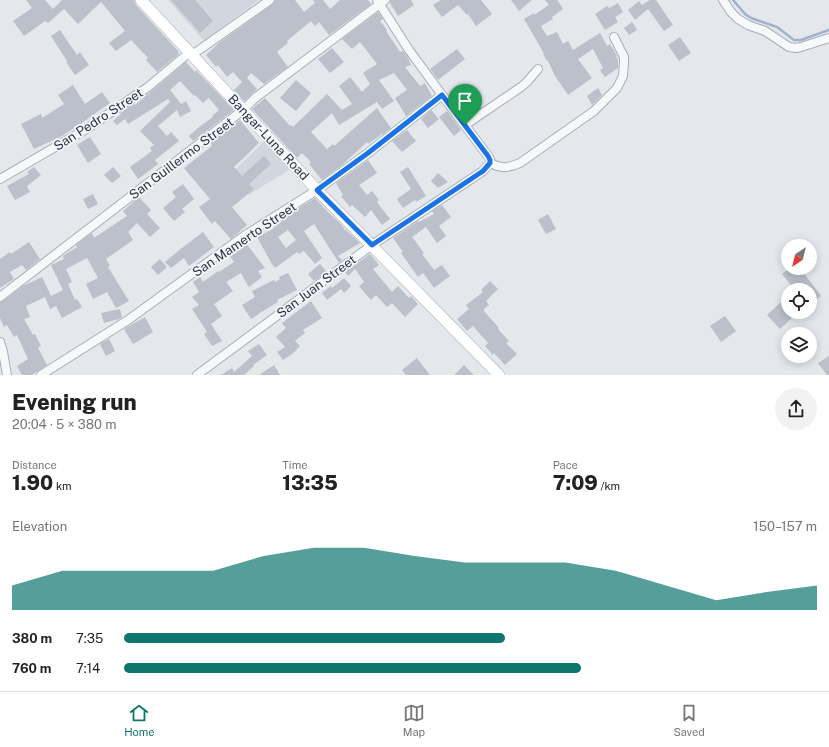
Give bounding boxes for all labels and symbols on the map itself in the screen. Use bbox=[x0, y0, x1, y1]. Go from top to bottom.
pin bbox=[448, 84, 482, 125]
street label: San Pedro Street bbox=[51, 85, 146, 154]
street label: Bangar-Luna Road bbox=[225, 91, 312, 183]
street label: San Guillermo Street bbox=[126, 114, 236, 202]
street label: San Mamerto Street bbox=[190, 199, 299, 280]
north arrow bbox=[781, 239, 817, 275]
street label: San Juan Street bbox=[274, 252, 359, 321]

